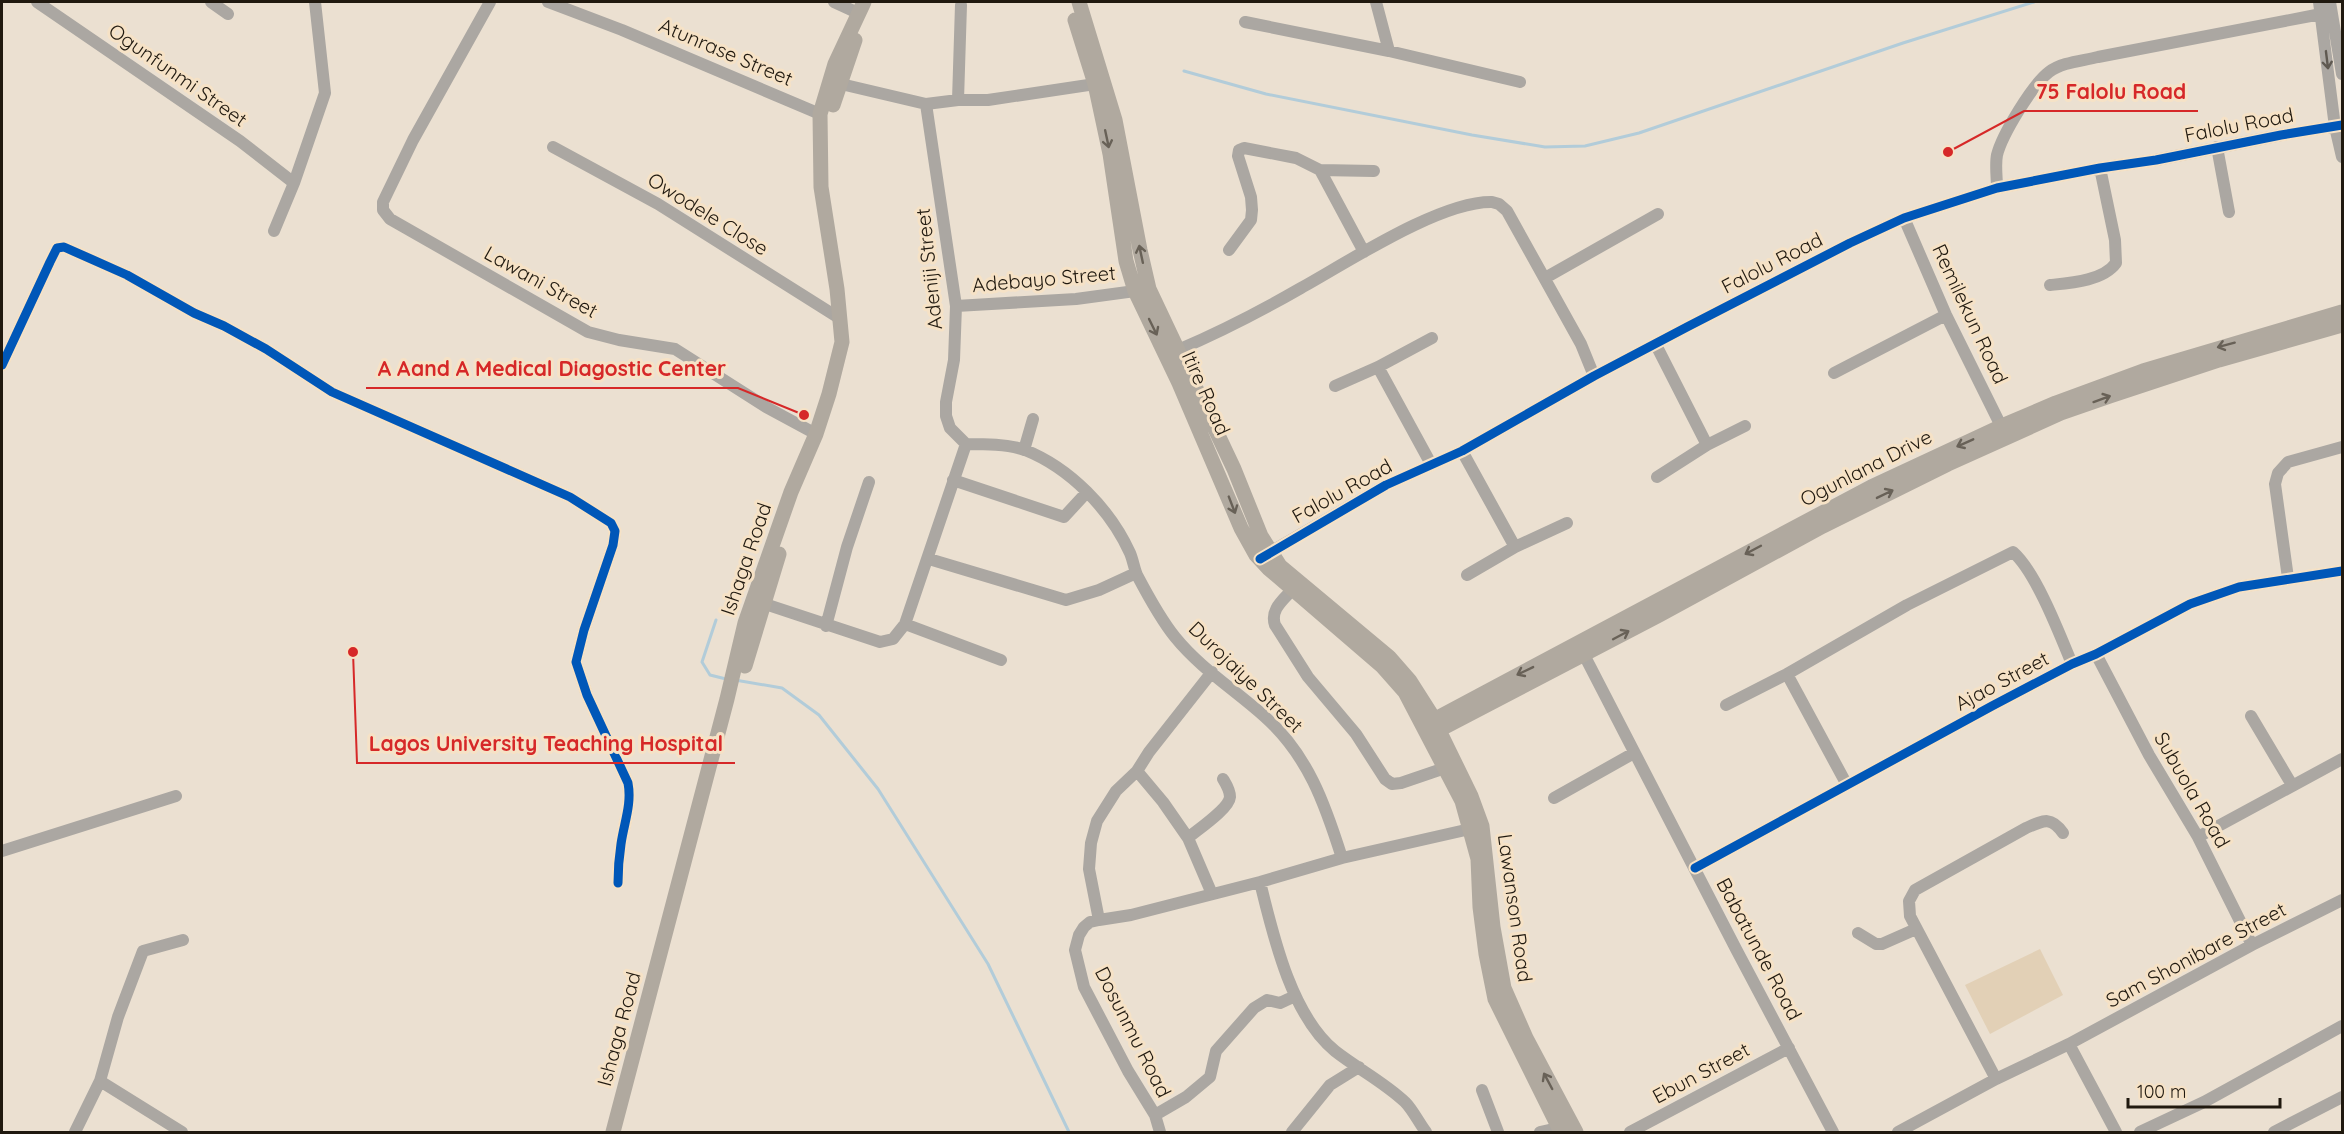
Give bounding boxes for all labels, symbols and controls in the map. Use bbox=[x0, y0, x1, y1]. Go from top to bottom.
street label: Atunrase Street bbox=[656, 12, 797, 91]
street label: Ogunfunmi Street bbox=[104, 17, 253, 132]
one-way arrow bbox=[2322, 49, 2333, 69]
callout: 75 Falolu Road bbox=[2024, 72, 2198, 111]
text: 75 Falolu Road bbox=[2036, 78, 2186, 104]
street label: Falolu Road bbox=[2182, 102, 2296, 147]
one-way arrow bbox=[1101, 129, 1113, 148]
street label: Owodele Close bbox=[643, 167, 773, 261]
street label: Adeniji Street bbox=[910, 207, 947, 331]
street label: Falolu Road bbox=[1717, 226, 1827, 299]
street label: Lawani Street bbox=[480, 240, 603, 323]
street label: Remilekun Road bbox=[1927, 240, 2014, 388]
one-way arrow bbox=[1135, 245, 1146, 265]
street label: Adebayo Street bbox=[971, 260, 1117, 297]
one-way arrow bbox=[1148, 317, 1159, 335]
one-way arrow bbox=[2217, 340, 2236, 351]
street label: Itire Road bbox=[1177, 347, 1236, 439]
callout: A Aand A Medical Diagostic Center bbox=[366, 349, 738, 388]
text: A Aand A Medical Diagostic Center bbox=[378, 355, 726, 381]
one-way arrow bbox=[2092, 392, 2111, 403]
street label: Ogunlana Drive bbox=[1796, 424, 1936, 512]
one-way arrow bbox=[1956, 438, 1974, 449]
street label: Falolu Road bbox=[1287, 453, 1396, 528]
one-way arrow bbox=[1876, 487, 1894, 499]
one-way arrow bbox=[1228, 495, 1239, 514]
street label: Ishaga Road bbox=[715, 499, 776, 618]
one-way arrow bbox=[1745, 545, 1763, 556]
street label: Durojaiye Street bbox=[1184, 616, 1309, 738]
one-way arrow bbox=[1612, 629, 1629, 641]
street label: Ajao Street bbox=[1951, 645, 2053, 716]
one-way arrow bbox=[1517, 665, 1535, 677]
callout: Lagos University Teaching Hospital bbox=[357, 724, 735, 763]
street label: Subuola Road bbox=[2149, 727, 2236, 852]
text: Lagos University Teaching Hospital bbox=[369, 730, 723, 756]
street label: Lawanson Road bbox=[1493, 832, 1538, 984]
street label: Babatunde Road bbox=[1711, 873, 1807, 1024]
street label: Sam Shonibare Street bbox=[2101, 896, 2290, 1013]
street label: Dosunmu Road bbox=[1090, 962, 1177, 1101]
street label: Ishaga Road bbox=[591, 969, 646, 1089]
street label: Ebun Street bbox=[1648, 1036, 1754, 1109]
scale bar bbox=[2128, 1071, 2280, 1109]
one-way arrow bbox=[1542, 1073, 1554, 1090]
text: 100 m bbox=[2137, 1080, 2186, 1103]

